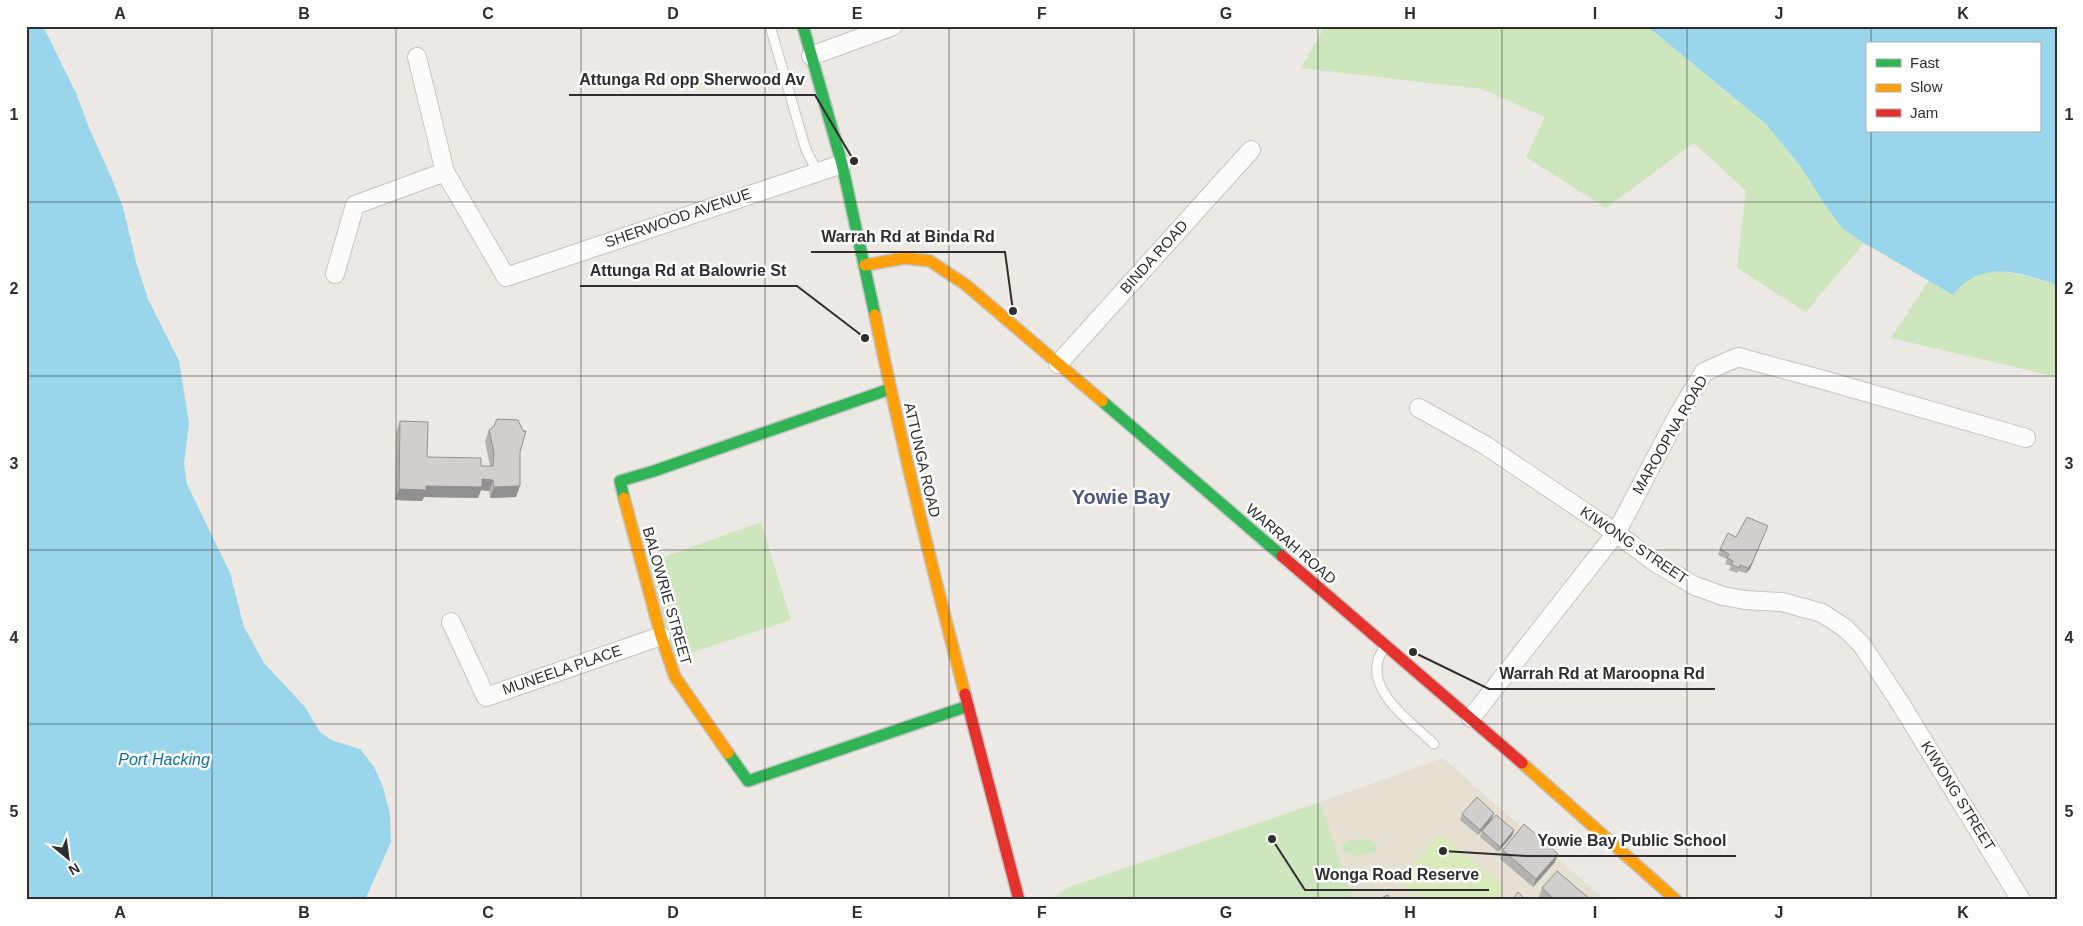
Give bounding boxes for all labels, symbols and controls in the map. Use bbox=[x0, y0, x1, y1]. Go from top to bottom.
text: A bbox=[114, 5, 126, 22]
text: B bbox=[298, 5, 310, 22]
text: C bbox=[482, 5, 494, 22]
text: D bbox=[667, 5, 679, 22]
text: E bbox=[852, 5, 863, 22]
text: F bbox=[1037, 5, 1047, 22]
text: G bbox=[1220, 5, 1232, 22]
text: H bbox=[1404, 5, 1416, 22]
text: I bbox=[1593, 5, 1597, 22]
text: J bbox=[1775, 5, 1783, 22]
text: K bbox=[1957, 5, 1969, 22]
legend bbox=[1866, 42, 2040, 132]
text: Fast bbox=[1910, 54, 1940, 71]
callout: Attunga Rd opp Sherwood Av bbox=[569, 64, 815, 95]
text: Attunga Rd opp Sherwood Av bbox=[579, 71, 805, 88]
text: Slow bbox=[1910, 78, 1943, 95]
text: Jam bbox=[1910, 104, 1938, 121]
text: 1 bbox=[10, 106, 19, 123]
text: 1 bbox=[2065, 106, 2074, 123]
street label: SHERWOOD AVENUE bbox=[602, 184, 753, 251]
street label: BINDA ROAD bbox=[1116, 216, 1191, 297]
callout: Warrah Rd at Binda Rd bbox=[811, 221, 1005, 252]
text: Warrah Rd at Binda Rd bbox=[821, 228, 995, 245]
callout: Attunga Rd at Balowrie St bbox=[580, 255, 797, 286]
text: Attunga Rd at Balowrie St bbox=[590, 262, 787, 279]
text: 2 bbox=[10, 280, 19, 297]
text: 2 bbox=[2065, 280, 2074, 297]
street label: MAROOPNA ROAD bbox=[1629, 372, 1711, 497]
street label: ATTUNGA ROAD bbox=[901, 401, 944, 519]
text: 3 bbox=[10, 455, 19, 472]
text: 3 bbox=[2065, 455, 2074, 472]
district label: Yowie Bay bbox=[1072, 486, 1171, 508]
street label: WARRAH ROAD bbox=[1243, 500, 1340, 587]
street label: KIWONG STREET bbox=[1577, 502, 1691, 587]
street label: BALOWRIE STREET bbox=[640, 525, 695, 667]
text: 4 bbox=[10, 629, 19, 646]
text: 4 bbox=[2065, 629, 2074, 646]
street label: MUNEELA PLACE bbox=[500, 641, 624, 698]
callout: Warrah Rd at Maroopna Rd bbox=[1489, 658, 1715, 689]
text: Warrah Rd at Maroopna Rd bbox=[1499, 665, 1705, 682]
street label: KIWONG STREET bbox=[1918, 738, 1999, 854]
water label: Port Hacking bbox=[118, 751, 210, 768]
text: 5 bbox=[10, 803, 19, 820]
text: 5 bbox=[2065, 803, 2074, 820]
callout: Yowie Bay Public School bbox=[1527, 825, 1736, 856]
text: Yowie Bay Public School bbox=[1537, 832, 1727, 849]
north arrow bbox=[42, 834, 92, 884]
callout: Wonga Road Reserve bbox=[1305, 859, 1489, 890]
text: N bbox=[66, 860, 83, 879]
text: Wonga Road Reserve bbox=[1315, 866, 1479, 883]
text: A bbox=[114, 904, 126, 921]
text: B bbox=[298, 904, 310, 921]
text: C bbox=[482, 904, 494, 921]
text: D bbox=[667, 904, 679, 921]
text: E bbox=[852, 904, 863, 921]
text: F bbox=[1037, 904, 1047, 921]
text: G bbox=[1220, 904, 1232, 921]
text: H bbox=[1404, 904, 1416, 921]
text: I bbox=[1593, 904, 1597, 921]
text: J bbox=[1775, 904, 1783, 921]
text: K bbox=[1957, 904, 1969, 921]

